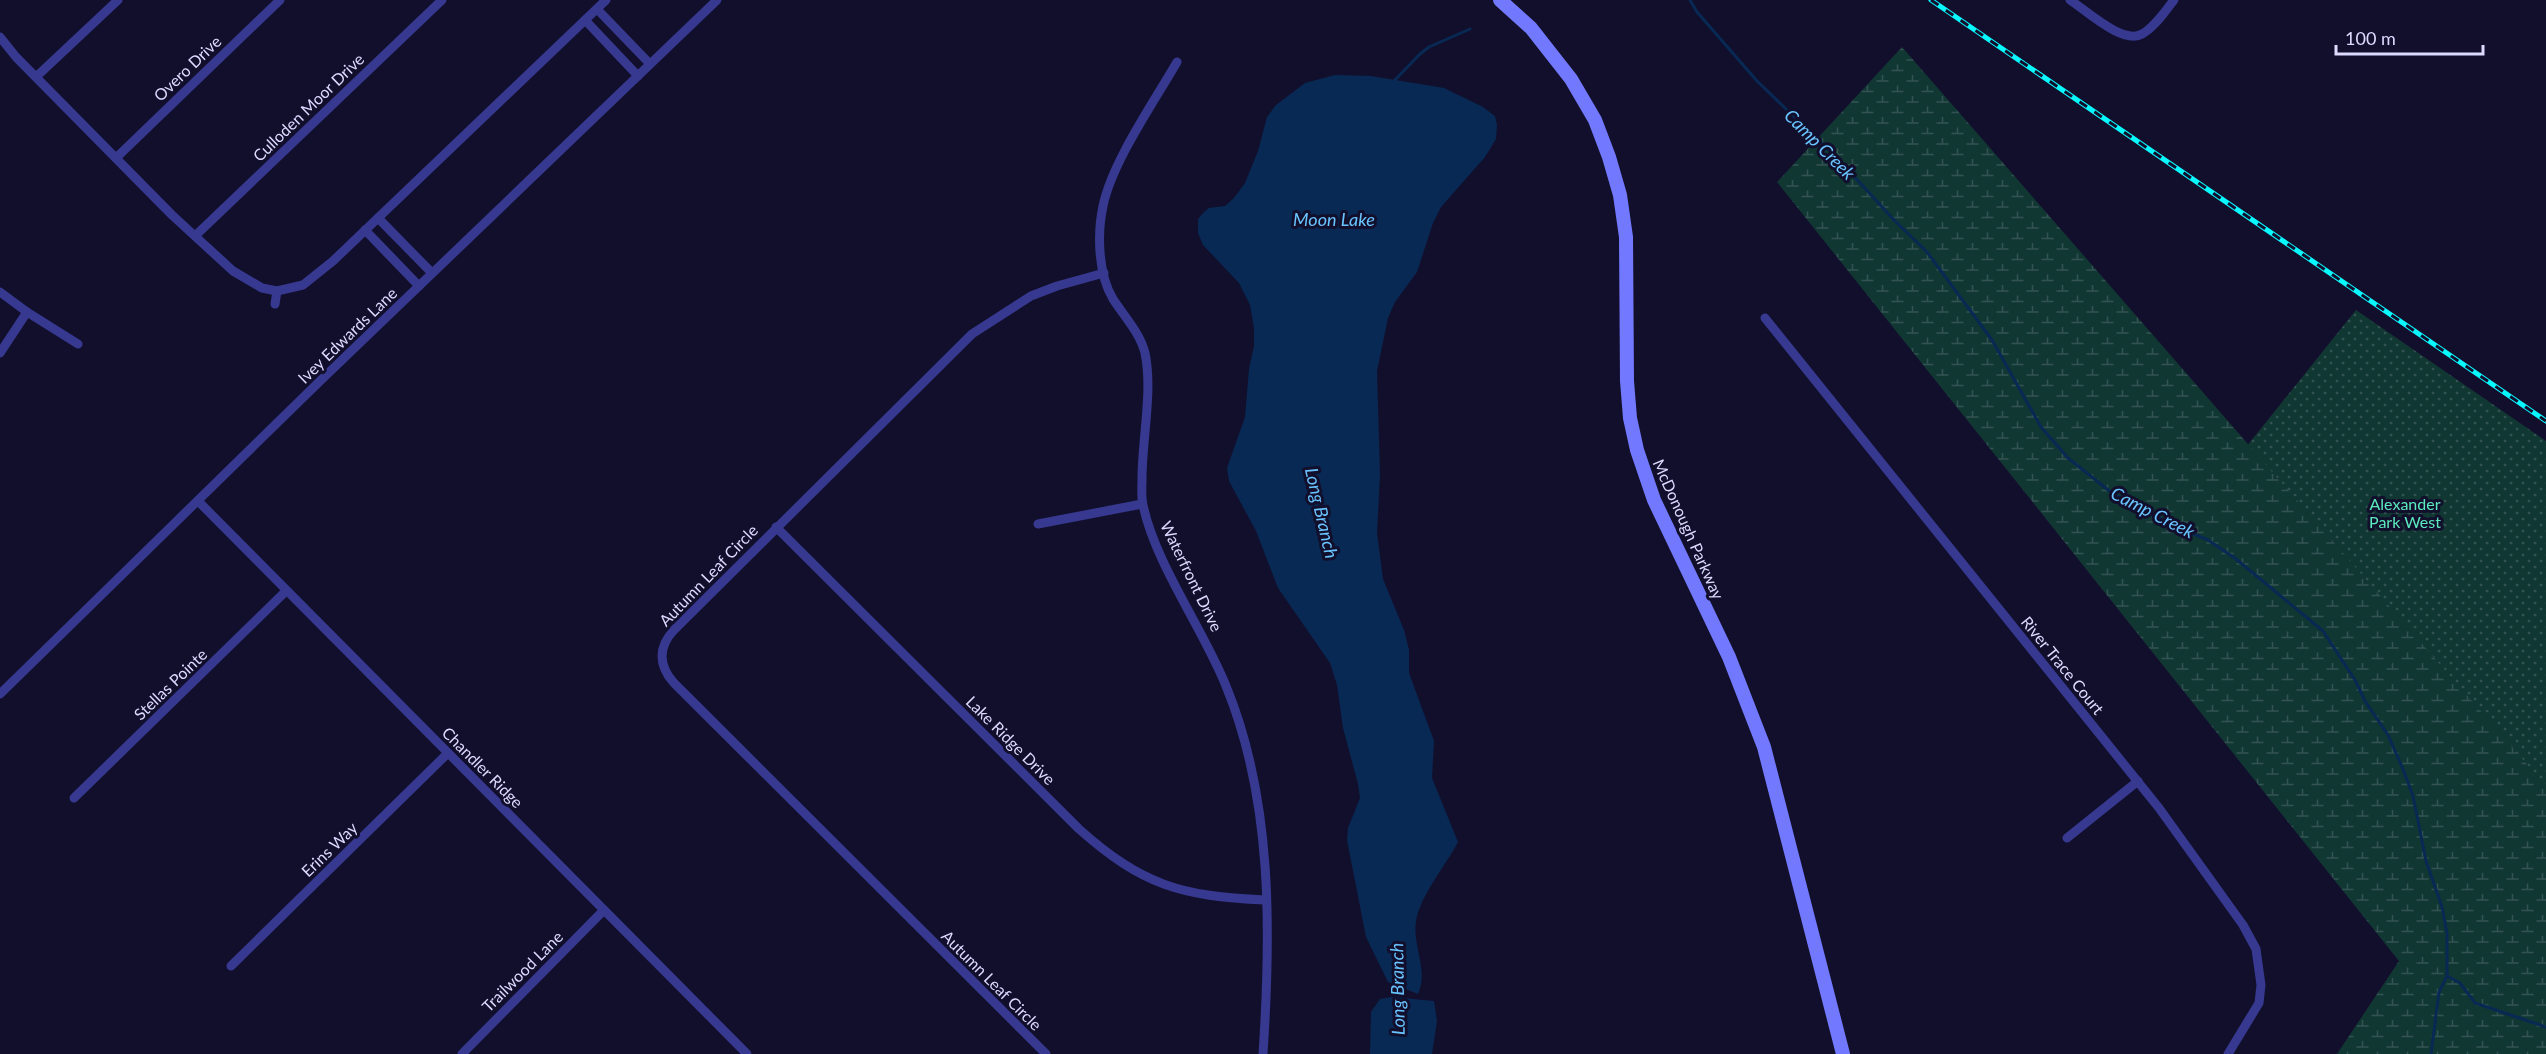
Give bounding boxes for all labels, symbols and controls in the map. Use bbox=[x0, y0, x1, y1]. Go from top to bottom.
scale bar bbox=[2336, 18, 2483, 56]
text: 100 m bbox=[2345, 27, 2396, 49]
street label: Overo Drive bbox=[149, 31, 225, 105]
street label: Culloden Moor Drive bbox=[249, 49, 367, 165]
water label: Camp Creek bbox=[1780, 104, 1860, 184]
water label: Moon Lake bbox=[1293, 208, 1375, 230]
street label: Ivey Edwards Lane bbox=[294, 283, 400, 387]
street label: McDonough Parkway bbox=[1650, 456, 1729, 603]
water label: Long Branch bbox=[1301, 465, 1343, 561]
water label: Camp Creek bbox=[2108, 482, 2199, 543]
park label: Alexander Park West bbox=[2369, 494, 2441, 531]
street label: Waterfront Drive bbox=[1157, 518, 1227, 634]
street label: Autumn Leaf Circle bbox=[655, 520, 761, 630]
street label: River Trace Court bbox=[2018, 612, 2109, 718]
street label: Stellas Pointe bbox=[130, 645, 210, 723]
street label: Lake Ridge Drive bbox=[963, 692, 1059, 788]
street label: Chandler Ridge bbox=[439, 723, 527, 811]
street label: Erins Way bbox=[297, 817, 361, 880]
street label: Autumn Leaf Circle bbox=[938, 926, 1046, 1034]
street label: Trailwood Lane bbox=[478, 927, 566, 1015]
water label: Long Branch bbox=[1385, 943, 1409, 1035]

